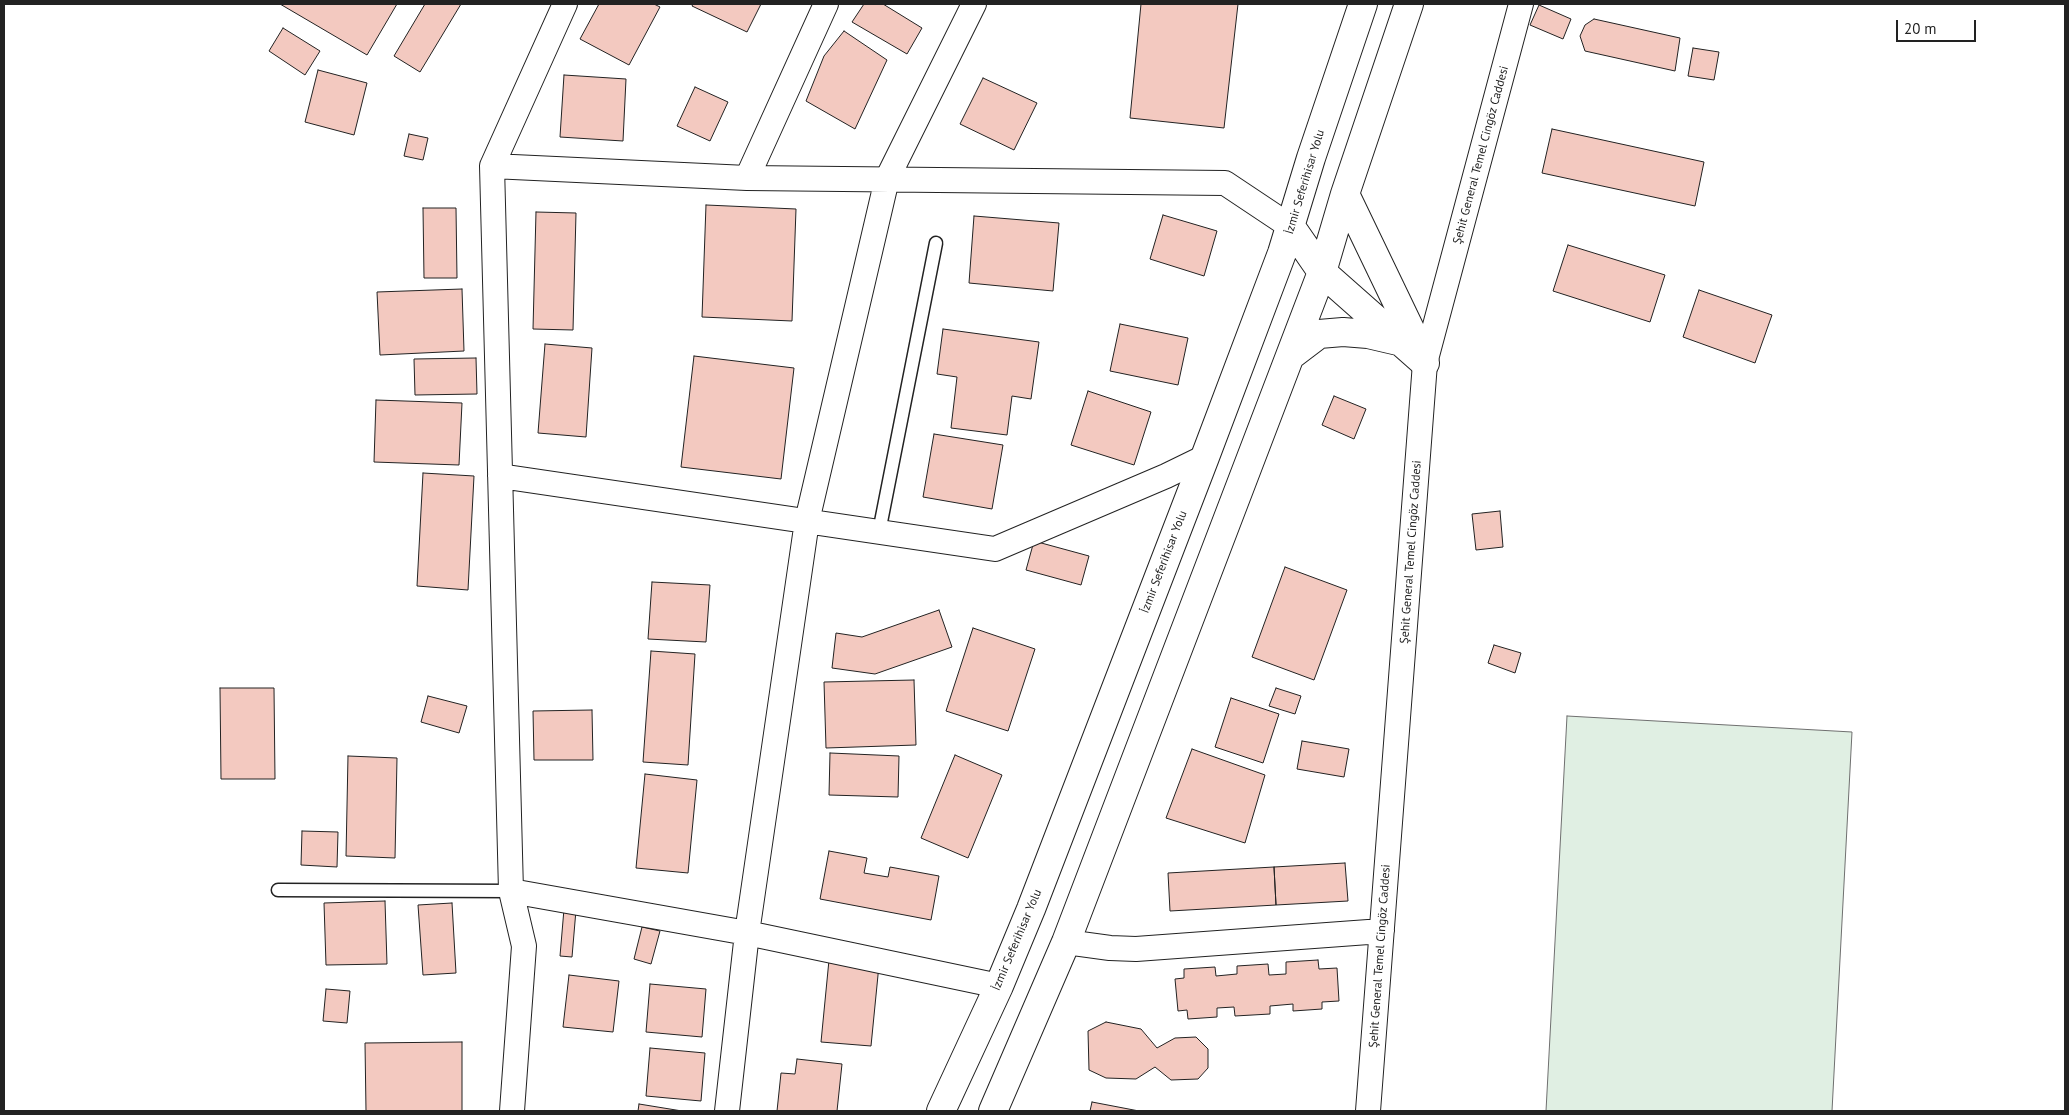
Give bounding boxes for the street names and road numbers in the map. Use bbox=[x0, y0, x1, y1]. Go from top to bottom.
street label: Şehit General Temel Cingöz Caddesi bbox=[1450, 64, 1512, 246]
street label: İzmir Seferihisar Yolu bbox=[1282, 128, 1328, 236]
street label: Şehit General Temel Cingöz Caddesi bbox=[1397, 460, 1425, 644]
street label: İzmir Seferihisar Yolu bbox=[1138, 509, 1190, 615]
street label: Şehit General Temel Cingöz Caddesi bbox=[1366, 864, 1394, 1048]
street label: İzmir Seferihisar Yolu bbox=[989, 887, 1045, 993]

